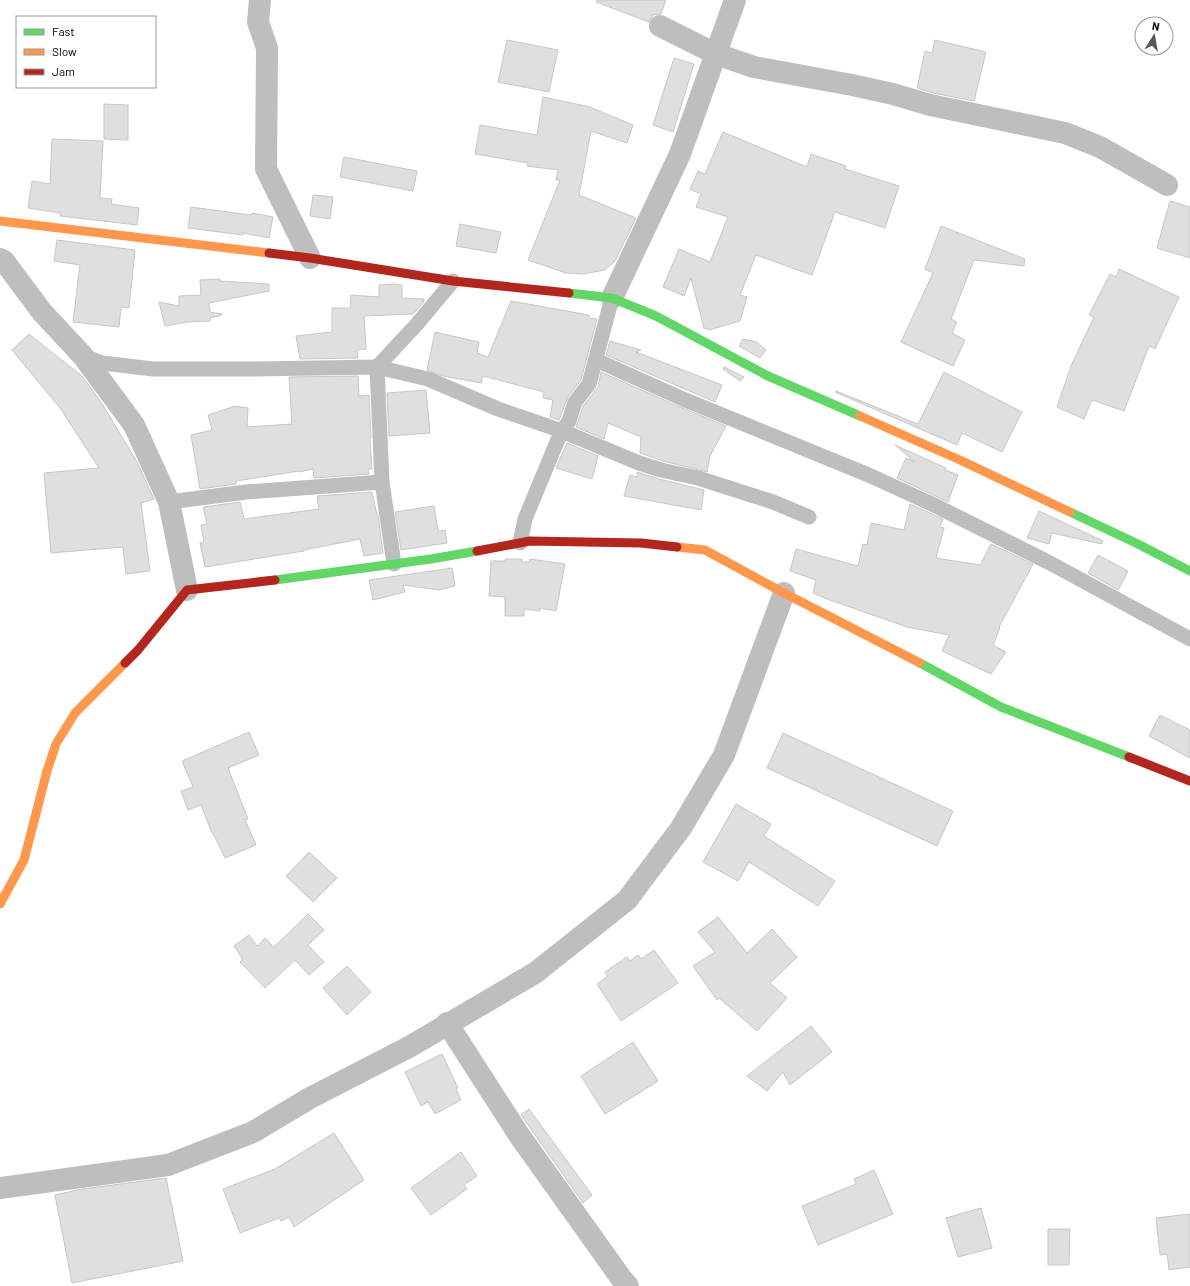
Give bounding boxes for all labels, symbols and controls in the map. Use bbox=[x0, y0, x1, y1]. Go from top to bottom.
legend bbox=[16, 16, 156, 88]
north arrow bbox=[1134, 16, 1174, 56]
text: N bbox=[1151, 19, 1161, 33]
text: Fast bbox=[52, 24, 75, 38]
text: Slow bbox=[52, 44, 77, 58]
text: Jam bbox=[52, 64, 75, 78]

